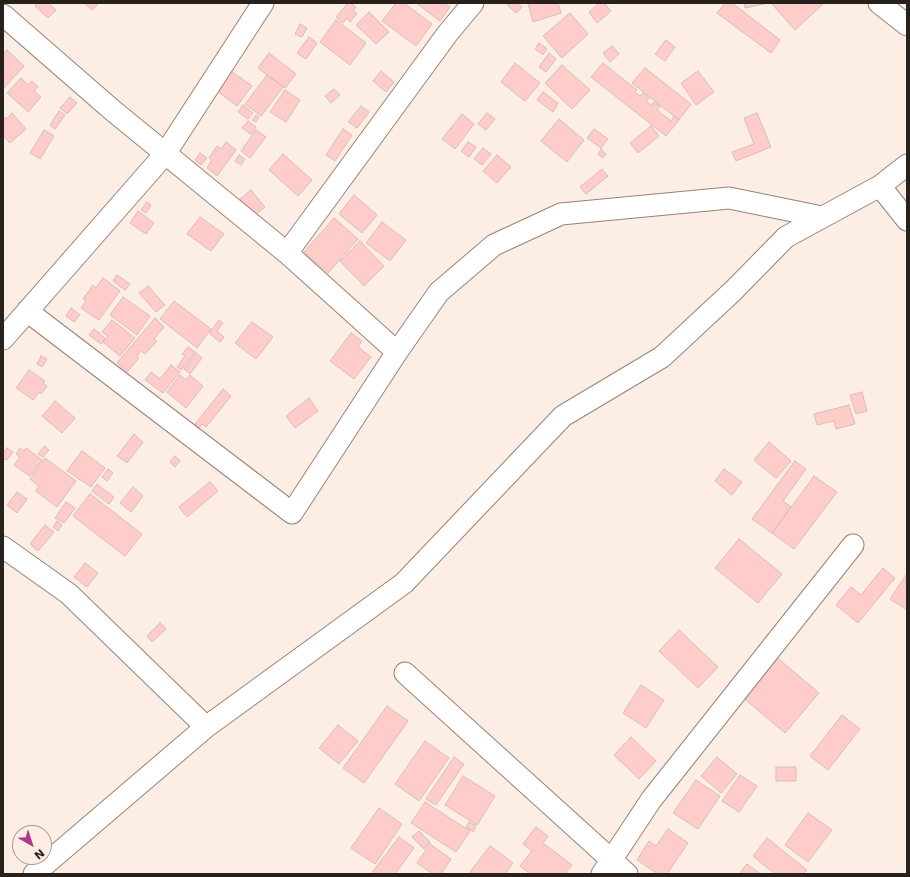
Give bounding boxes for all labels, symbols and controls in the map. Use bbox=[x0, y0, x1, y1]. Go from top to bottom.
north arrow bbox=[12, 825, 52, 865]
text: N bbox=[32, 846, 47, 862]

